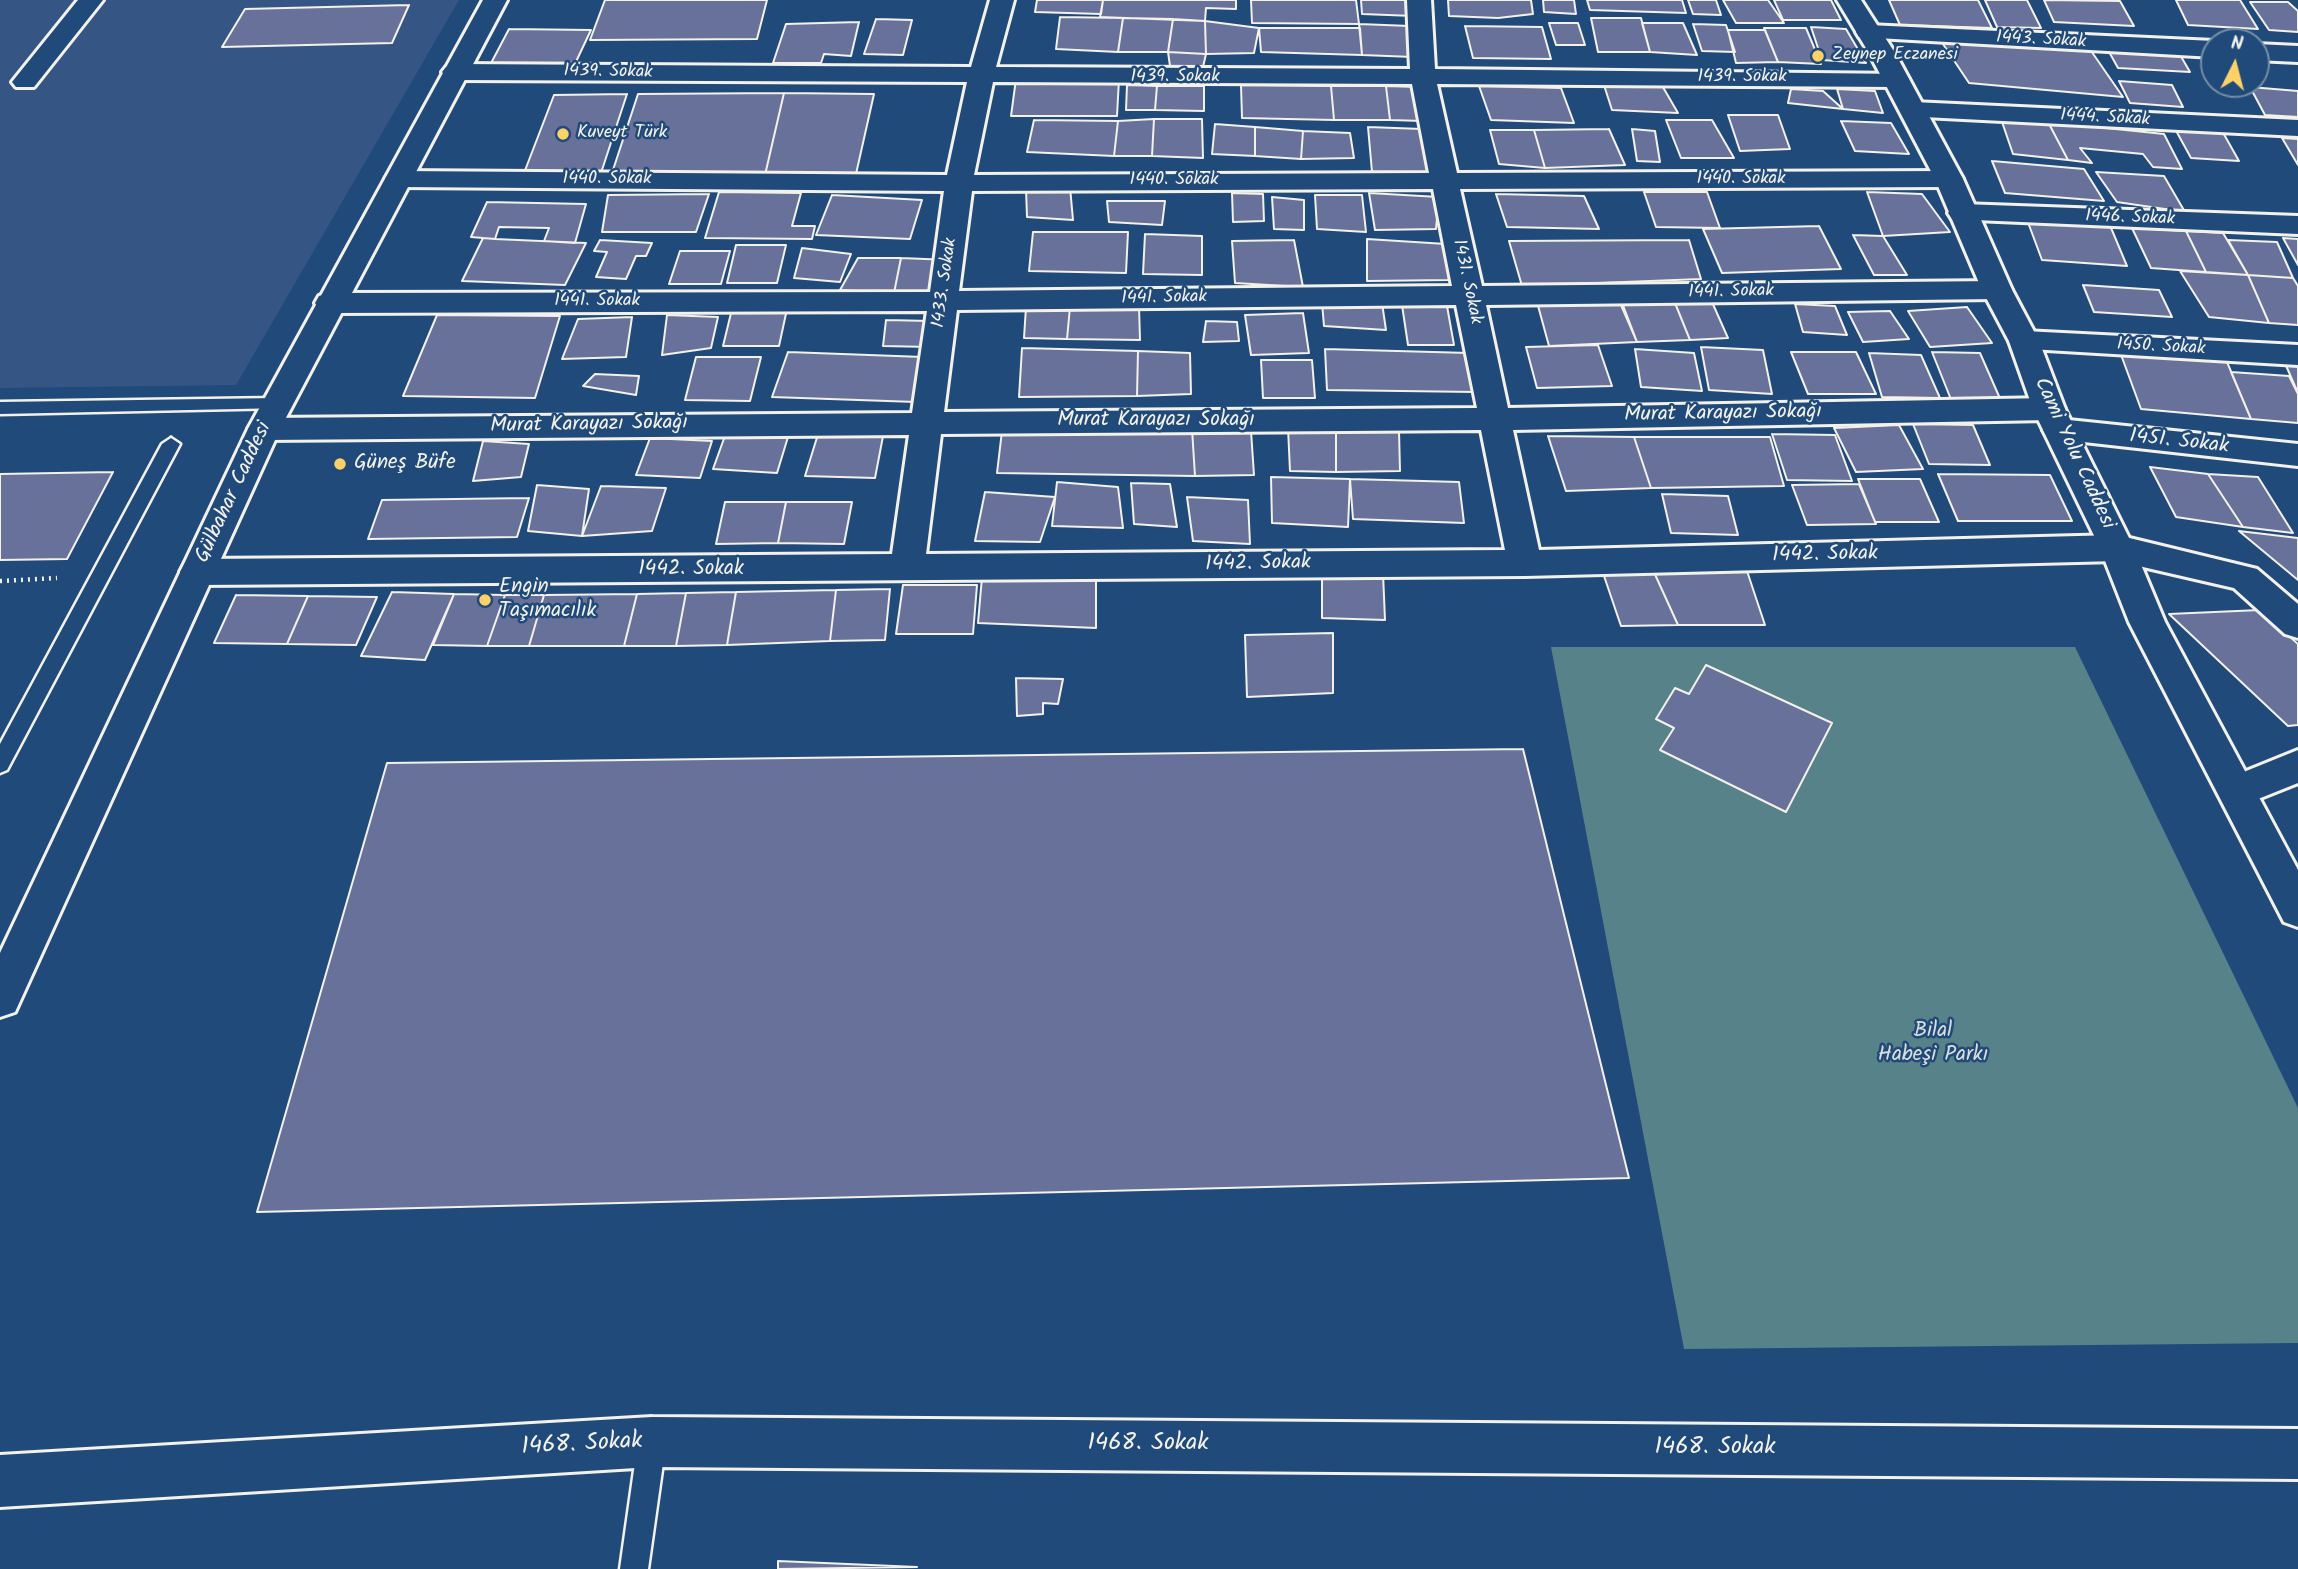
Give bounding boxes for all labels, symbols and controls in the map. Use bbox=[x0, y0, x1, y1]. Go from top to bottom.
street label: 1443. Sokak bbox=[1995, 28, 2087, 54]
north arrow bbox=[2200, 28, 2270, 98]
text: N bbox=[2229, 29, 2245, 60]
place label: Zeynep Eczanesi bbox=[1832, 45, 1958, 67]
marker: Zeynep Eczanesi bbox=[1810, 48, 1826, 64]
street label: 1439. Sokak bbox=[563, 61, 653, 85]
street label: 1439. Sokak bbox=[1130, 67, 1220, 89]
street label: 1439. Sokak bbox=[1697, 67, 1787, 89]
street label: 1444. Sokak bbox=[2060, 106, 2150, 132]
place label: Kuveyt Türk bbox=[577, 123, 667, 145]
marker: Kuveyt Türk bbox=[555, 126, 571, 142]
street label: 1440. Sokak bbox=[562, 169, 652, 191]
street label: 1440. Sokak bbox=[1696, 169, 1786, 191]
street label: 1440. Sokak bbox=[1129, 170, 1219, 192]
street label: 1446. Sokak bbox=[2085, 207, 2175, 231]
street label: 1433. Sokak bbox=[929, 237, 963, 329]
street label: 1431. Sokak bbox=[1446, 238, 1486, 326]
street label: 1441. Sokak bbox=[1688, 281, 1774, 305]
street label: 1441. Sokak bbox=[1121, 287, 1207, 311]
street label: 1441. Sokak bbox=[554, 291, 640, 313]
street label: 1450. Sokak bbox=[2116, 335, 2206, 361]
street label: Cami Yolu Caddesi bbox=[2027, 374, 2119, 534]
street label: Murat Karayazı Sokağı bbox=[1624, 401, 1822, 429]
street label: Murat Karayazı Sokağı bbox=[1057, 408, 1255, 434]
street label: Murat Karayazı Sokağı bbox=[490, 412, 688, 440]
street label: Gülbahar Caddesi bbox=[191, 419, 279, 567]
street label: 1451. Sokak bbox=[2128, 425, 2230, 461]
place label: Güneş Büfe bbox=[354, 451, 456, 477]
marker: Güneş Büfe bbox=[332, 456, 348, 472]
street label: 1442. Sokak bbox=[1772, 542, 1878, 570]
street label: 1442. Sokak bbox=[1205, 551, 1311, 579]
street label: 1442. Sokak bbox=[638, 557, 744, 583]
place label: Engin Taşımacılık bbox=[499, 575, 596, 625]
marker: Engin Taşımacılık bbox=[477, 592, 493, 608]
park label: Bilal Habeşi Parkı bbox=[1878, 1019, 1988, 1069]
street label: 1468. Sokak bbox=[521, 1428, 643, 1464]
street label: 1468. Sokak bbox=[1087, 1431, 1209, 1459]
street label: 1468. Sokak bbox=[1654, 1435, 1776, 1463]

